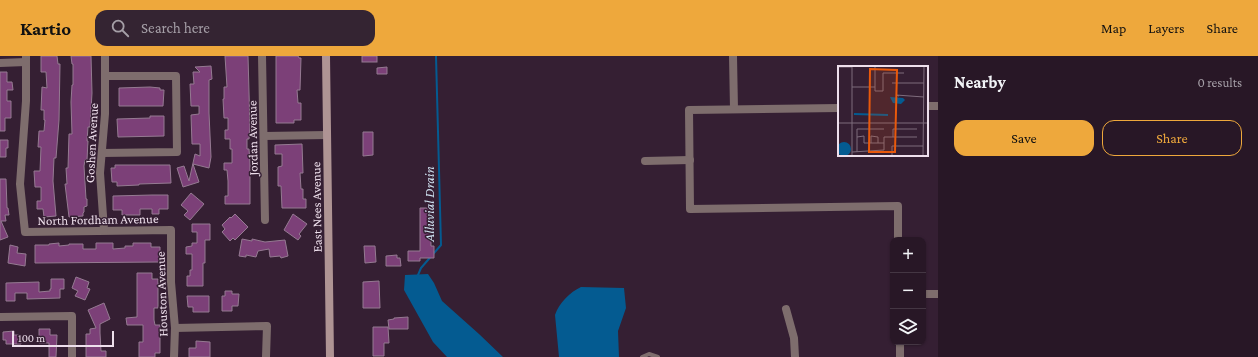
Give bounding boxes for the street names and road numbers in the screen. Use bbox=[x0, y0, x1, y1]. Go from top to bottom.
street label: Jordan Avenue bbox=[244, 100, 261, 177]
street label: Goshen Avenue bbox=[82, 102, 101, 183]
street label: East Nees Avenue bbox=[308, 161, 325, 252]
street label: North Fordham Avenue bbox=[37, 211, 159, 228]
street label: Houston Avenue bbox=[153, 251, 170, 337]

